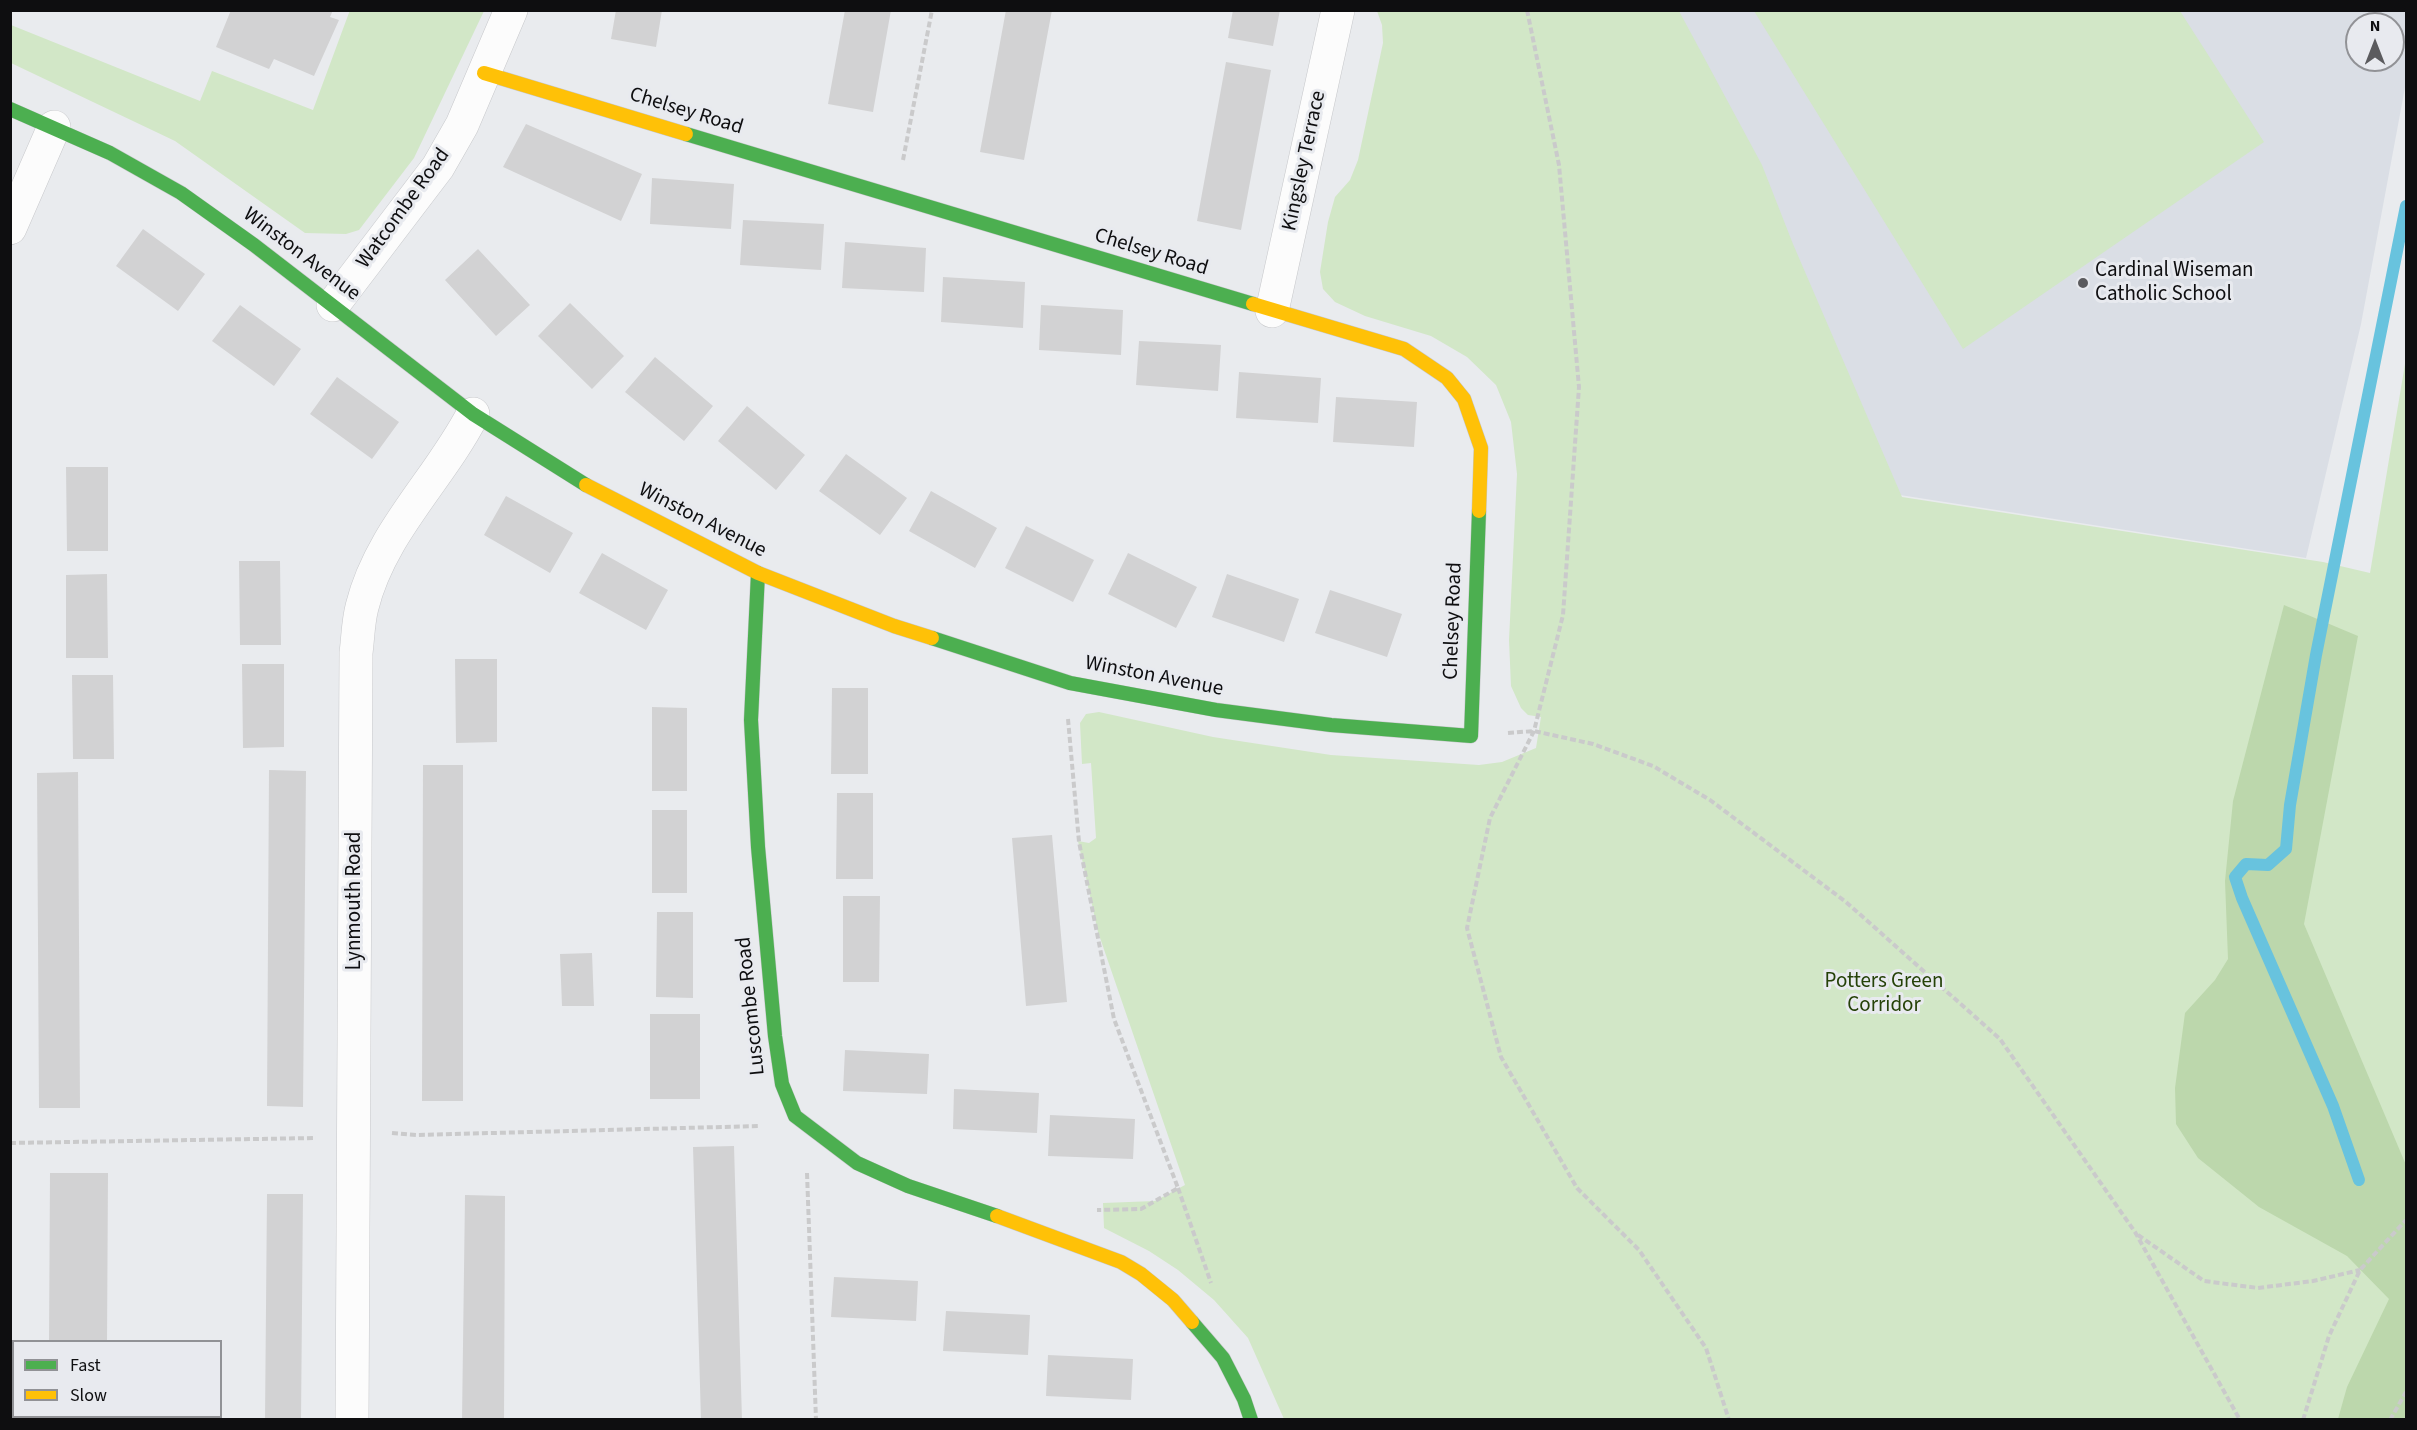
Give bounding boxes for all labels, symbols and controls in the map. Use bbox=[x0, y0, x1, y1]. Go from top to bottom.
north arrow bbox=[2345, 12, 2405, 72]
text: N bbox=[2370, 15, 2380, 37]
street label: Chelsey Road bbox=[626, 83, 746, 141]
street label: Kingsley Terrace bbox=[1278, 89, 1332, 233]
street label: Watcombe Road bbox=[352, 144, 456, 274]
street label: Winston Avenue bbox=[237, 203, 365, 307]
street label: Chelsey Road bbox=[1091, 224, 1211, 282]
place label: Cardinal Wiseman Catholic School bbox=[2095, 258, 2253, 308]
marker: Cardinal Wiseman Catholic School bbox=[2076, 276, 2090, 290]
street label: Winston Avenue bbox=[634, 478, 770, 564]
street label: Chelsey Road bbox=[1439, 562, 1469, 680]
street label: Winston Avenue bbox=[1083, 651, 1225, 703]
street label: Lynmouth Road bbox=[342, 832, 368, 970]
street label: Luscombe Road bbox=[732, 935, 772, 1077]
park label: Potters Green Corridor bbox=[1825, 969, 1943, 1019]
legend bbox=[12, 1340, 222, 1418]
text: Fast bbox=[70, 1353, 101, 1378]
text: Slow bbox=[70, 1383, 107, 1408]

